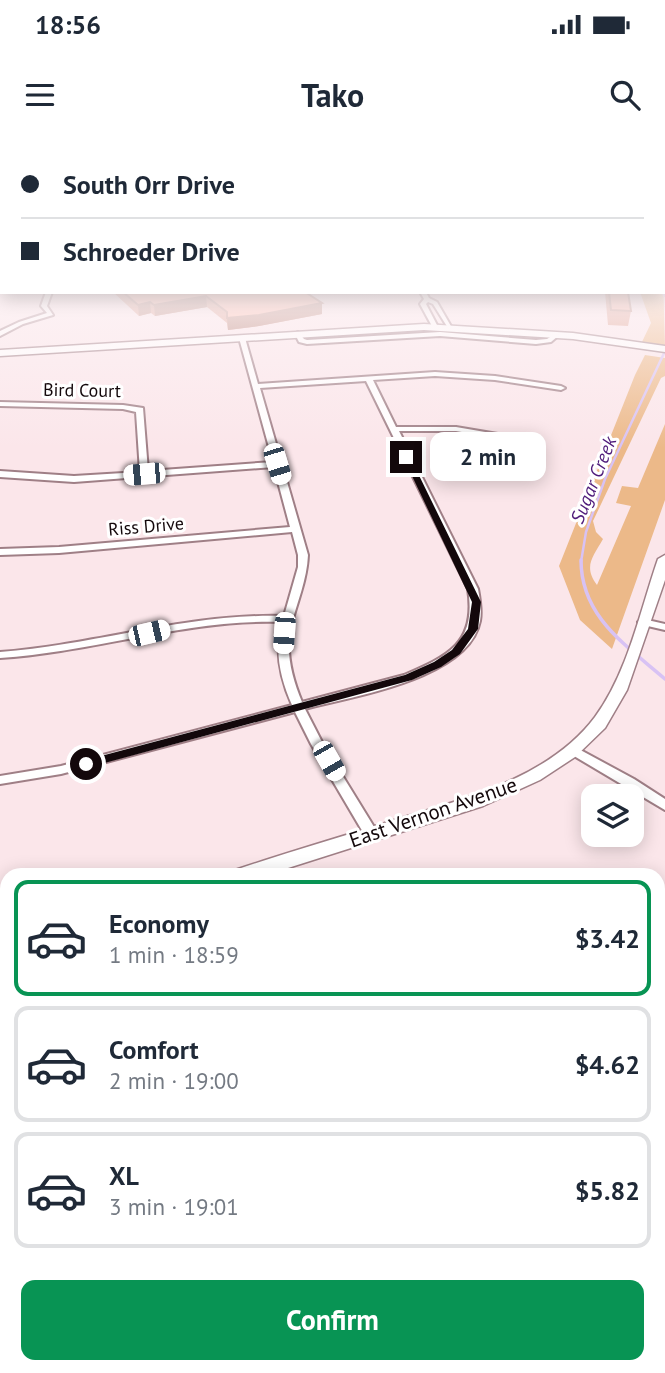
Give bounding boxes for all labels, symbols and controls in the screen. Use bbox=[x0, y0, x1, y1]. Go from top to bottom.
text: 18:56 bbox=[35, 8, 101, 41]
text: Tako bbox=[301, 74, 364, 116]
icon: menu bbox=[21, 76, 59, 114]
icon: search bbox=[606, 76, 644, 114]
text: South Orr Drive bbox=[63, 168, 235, 201]
text: Schroeder Drive bbox=[63, 235, 240, 268]
street label: Bird Court bbox=[43, 378, 121, 402]
callout: 2 min bbox=[430, 432, 546, 482]
water label: Sugar Creek bbox=[565, 432, 622, 527]
car bbox=[261, 441, 294, 487]
route end bbox=[390, 441, 422, 473]
text: 2 min bbox=[460, 442, 516, 471]
car bbox=[123, 462, 166, 486]
street label: Riss Drive bbox=[107, 511, 185, 541]
car bbox=[273, 611, 296, 655]
car bbox=[127, 618, 172, 648]
car bbox=[310, 738, 349, 784]
route start bbox=[70, 748, 102, 780]
street label: East Vernon Avenue bbox=[345, 771, 521, 853]
map controls bbox=[581, 784, 644, 847]
button: layers bbox=[581, 784, 644, 847]
icon: car bbox=[25, 907, 88, 970]
text: Economy bbox=[109, 907, 209, 940]
text: $3.42 bbox=[575, 922, 640, 955]
text: 1 min · 18:59 bbox=[109, 940, 239, 969]
icon: car bbox=[25, 1033, 88, 1096]
text: Comfort bbox=[109, 1033, 199, 1066]
text: $4.62 bbox=[575, 1048, 640, 1081]
text: 2 min · 19:00 bbox=[109, 1066, 239, 1095]
icon: car bbox=[25, 1159, 88, 1222]
text: XL bbox=[109, 1159, 139, 1192]
text: $5.82 bbox=[575, 1174, 640, 1207]
text: 3 min · 19:01 bbox=[109, 1192, 239, 1221]
button: Confirm bbox=[21, 1280, 644, 1360]

